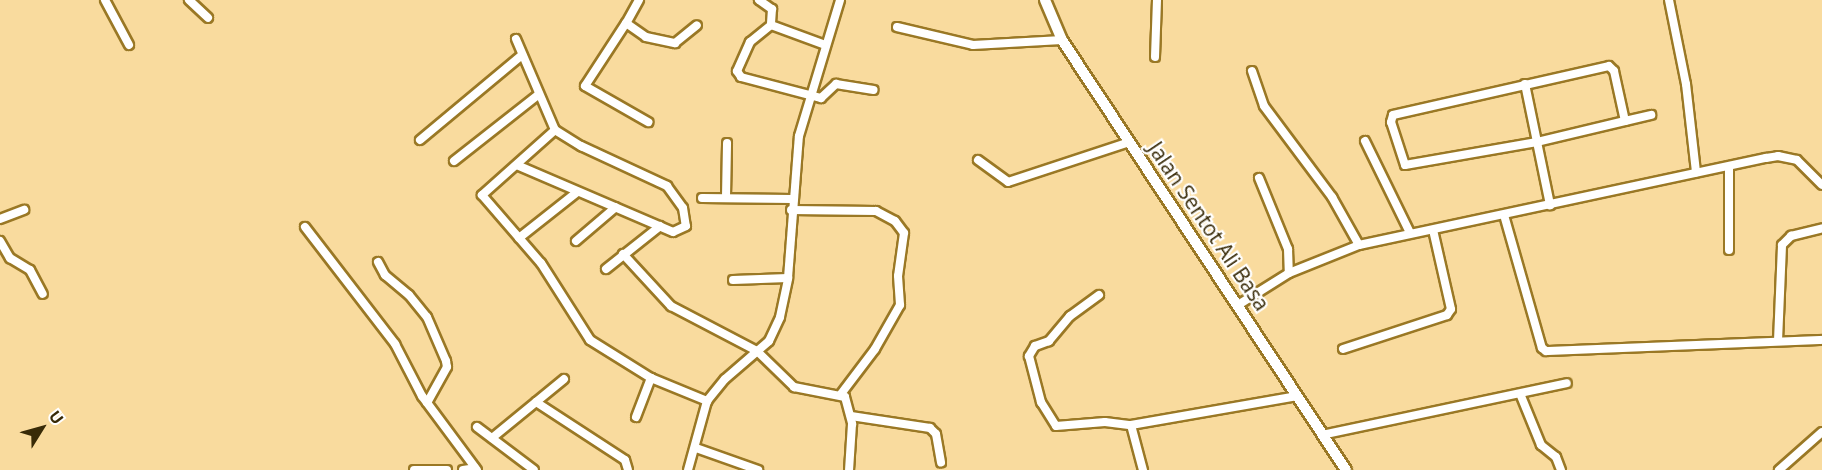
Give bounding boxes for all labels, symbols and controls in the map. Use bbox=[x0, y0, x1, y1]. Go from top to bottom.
street label: Jalan Sentot Ali Basa bbox=[1143, 137, 1275, 315]
north arrow bbox=[12, 398, 72, 458]
text: U bbox=[44, 406, 69, 429]

